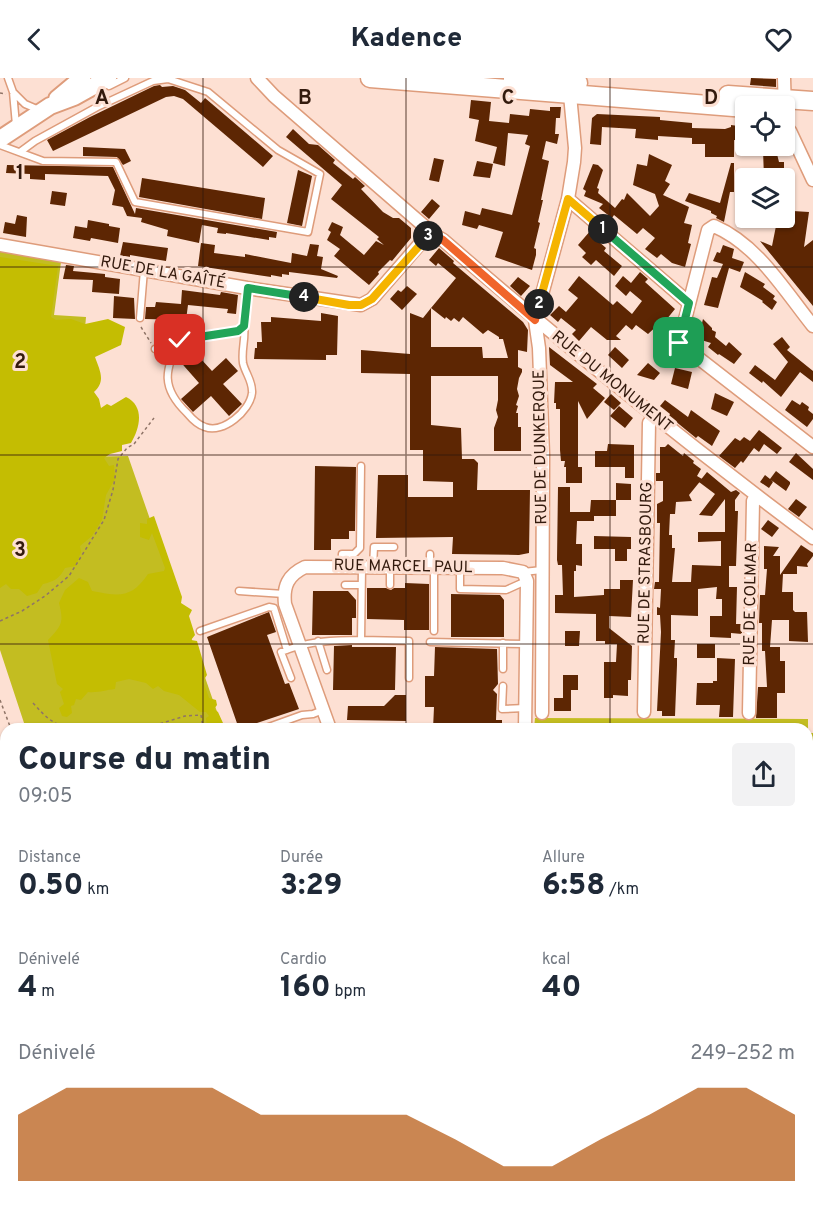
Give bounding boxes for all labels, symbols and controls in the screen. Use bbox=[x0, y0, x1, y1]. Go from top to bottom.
text: Kadence bbox=[351, 22, 462, 56]
icon: back bbox=[18, 23, 51, 56]
icon: heart bbox=[762, 23, 795, 56]
text: A bbox=[95, 86, 109, 112]
text: B bbox=[298, 86, 312, 112]
text: C bbox=[502, 86, 514, 112]
text: D bbox=[704, 86, 718, 112]
map controls bbox=[735, 96, 795, 228]
button: locate bbox=[735, 96, 795, 156]
text: 1 bbox=[16, 161, 24, 187]
button: layers bbox=[735, 168, 795, 228]
pin: 1 bbox=[588, 214, 618, 244]
text: 1 bbox=[600, 219, 606, 239]
pin: 3 bbox=[413, 221, 443, 251]
text: 3 bbox=[423, 226, 433, 246]
street label: RUE DE LA GAÎTÉ bbox=[99, 250, 228, 294]
pin: 4 bbox=[289, 282, 319, 312]
text: 4 bbox=[299, 287, 309, 307]
pin: 2 bbox=[524, 289, 554, 319]
text: 2 bbox=[534, 294, 544, 314]
pin bbox=[154, 314, 205, 365]
pin bbox=[653, 317, 704, 368]
icon: check bbox=[163, 323, 196, 356]
icon: arrive bbox=[662, 326, 695, 359]
street label: RUE DU MONUMENT bbox=[547, 327, 677, 437]
text: 2 bbox=[14, 350, 26, 376]
street label: RUE DE DUNKERQUE bbox=[530, 369, 552, 525]
street label: RUE DE STRASBOURG bbox=[635, 482, 657, 644]
text: 3 bbox=[14, 538, 26, 564]
street label: RUE DE COLMAR bbox=[740, 542, 762, 666]
street label: RUE MARCEL PAUL bbox=[333, 556, 473, 578]
text: Course du matin bbox=[18, 740, 271, 782]
button: share bbox=[732, 743, 795, 806]
text: 09:05 bbox=[18, 784, 73, 810]
text: Distance bbox=[18, 848, 81, 868]
text: Durée bbox=[280, 848, 323, 868]
text: Allure bbox=[542, 848, 585, 868]
text: 0.50 bbox=[18, 868, 83, 905]
text: 3:29 bbox=[280, 868, 342, 905]
text: 6:58 bbox=[542, 868, 605, 905]
text: km bbox=[83, 880, 109, 900]
text: /km bbox=[605, 880, 639, 900]
text: Dénivelé bbox=[18, 950, 80, 970]
text: Cardio bbox=[280, 950, 327, 970]
text: kcal bbox=[542, 950, 570, 970]
text: 4 bbox=[18, 970, 38, 1007]
text: 160 bbox=[280, 970, 331, 1007]
text: 40 bbox=[542, 970, 581, 1007]
text: m bbox=[38, 982, 55, 1002]
text: bpm bbox=[331, 982, 366, 1002]
text: Dénivelé bbox=[18, 1041, 95, 1067]
text: 249–252 m bbox=[690, 1041, 795, 1067]

